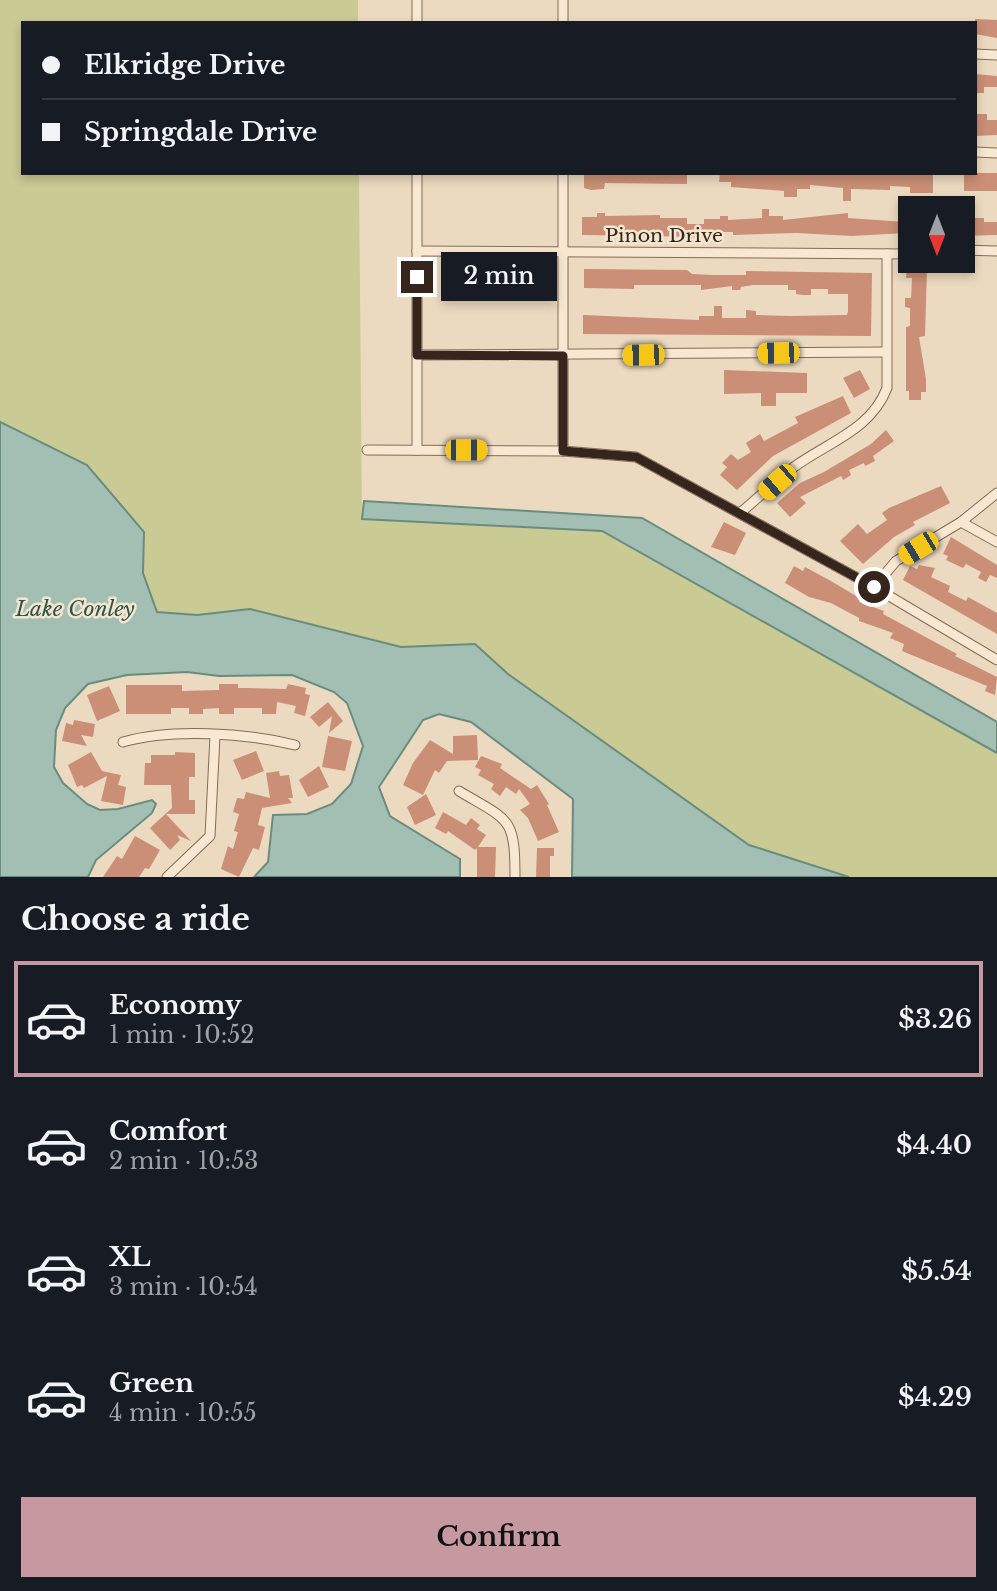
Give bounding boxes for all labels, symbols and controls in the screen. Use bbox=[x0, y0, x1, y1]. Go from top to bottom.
text: Elkridge Drive bbox=[84, 49, 285, 81]
text: Springdale Drive bbox=[84, 116, 317, 148]
north arrow bbox=[898, 196, 975, 273]
map controls bbox=[898, 196, 975, 273]
street label: Pinon Drive bbox=[605, 224, 723, 247]
callout: 2 min bbox=[442, 252, 557, 302]
route end bbox=[401, 261, 433, 293]
text: 2 min bbox=[464, 262, 534, 290]
car bbox=[757, 342, 800, 364]
car bbox=[622, 344, 665, 366]
car bbox=[446, 440, 488, 461]
car bbox=[755, 460, 800, 504]
car bbox=[895, 528, 942, 568]
route start bbox=[858, 571, 890, 603]
water label: Lake Conley bbox=[14, 596, 135, 622]
text: Choose a ride bbox=[21, 899, 250, 939]
icon: car bbox=[25, 988, 88, 1051]
text: Economy bbox=[109, 989, 242, 1021]
text: $3.26 bbox=[898, 1003, 972, 1035]
text: 1 min · 10:52 bbox=[109, 1021, 254, 1049]
icon: car bbox=[25, 1114, 88, 1177]
text: Comfort bbox=[109, 1115, 227, 1147]
text: $4.40 bbox=[896, 1129, 972, 1161]
text: 2 min · 10:53 bbox=[109, 1147, 258, 1175]
icon: car bbox=[25, 1240, 88, 1303]
text: XL bbox=[109, 1241, 151, 1273]
text: $5.54 bbox=[902, 1255, 972, 1287]
text: 3 min · 10:54 bbox=[109, 1273, 258, 1301]
icon: car bbox=[25, 1366, 88, 1429]
text: Green bbox=[109, 1367, 194, 1399]
text: $4.29 bbox=[898, 1381, 972, 1413]
text: 4 min · 10:55 bbox=[109, 1399, 257, 1427]
button: Confirm bbox=[21, 1497, 976, 1577]

